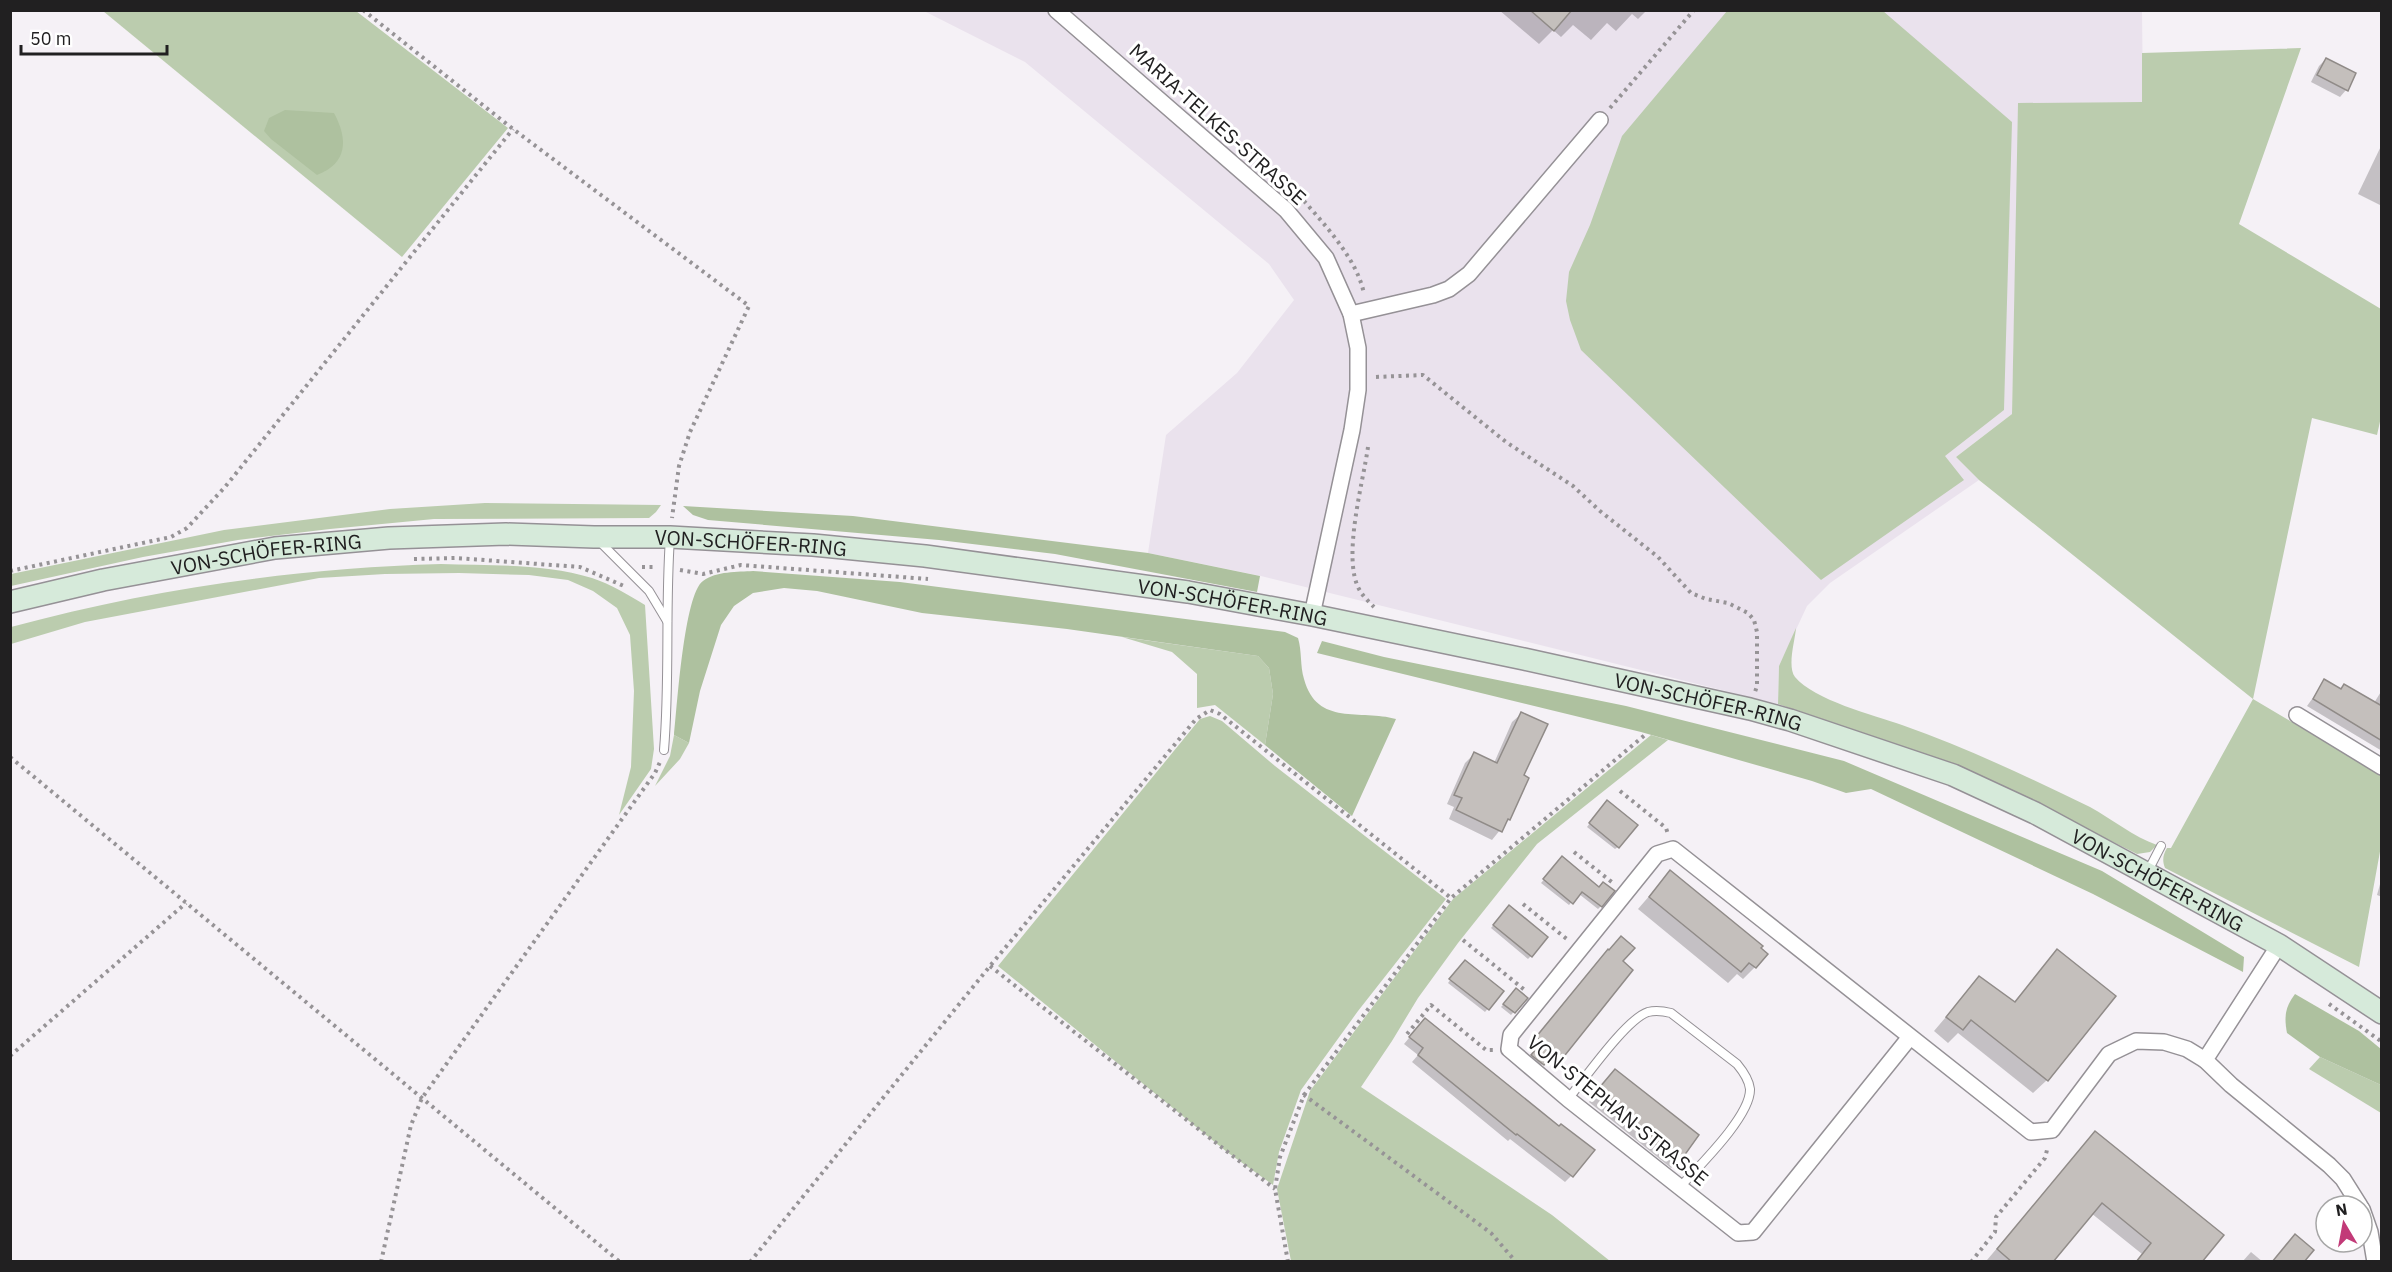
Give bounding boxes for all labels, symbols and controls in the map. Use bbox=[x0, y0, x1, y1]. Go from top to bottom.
scale bar bbox=[21, 18, 166, 56]
text: 50 m bbox=[30, 27, 72, 50]
street label: MARIA-TELKES-STRASSE bbox=[1124, 37, 1312, 211]
street label: VON-SCHÖFER-RING bbox=[655, 523, 848, 562]
street label: VON-SCHÖFER-RING bbox=[169, 527, 363, 581]
street label: VON-SCHÖFER-RING bbox=[1136, 572, 1330, 631]
street label: VON-SCHÖFER-RING bbox=[1612, 666, 1806, 737]
street label: VON-SCHÖFER-RING bbox=[2067, 822, 2249, 937]
street label: VON-STEPHAN-STRASSE bbox=[1522, 1028, 1714, 1192]
north arrow bbox=[2314, 1194, 2374, 1254]
text: N bbox=[2334, 1198, 2349, 1220]

